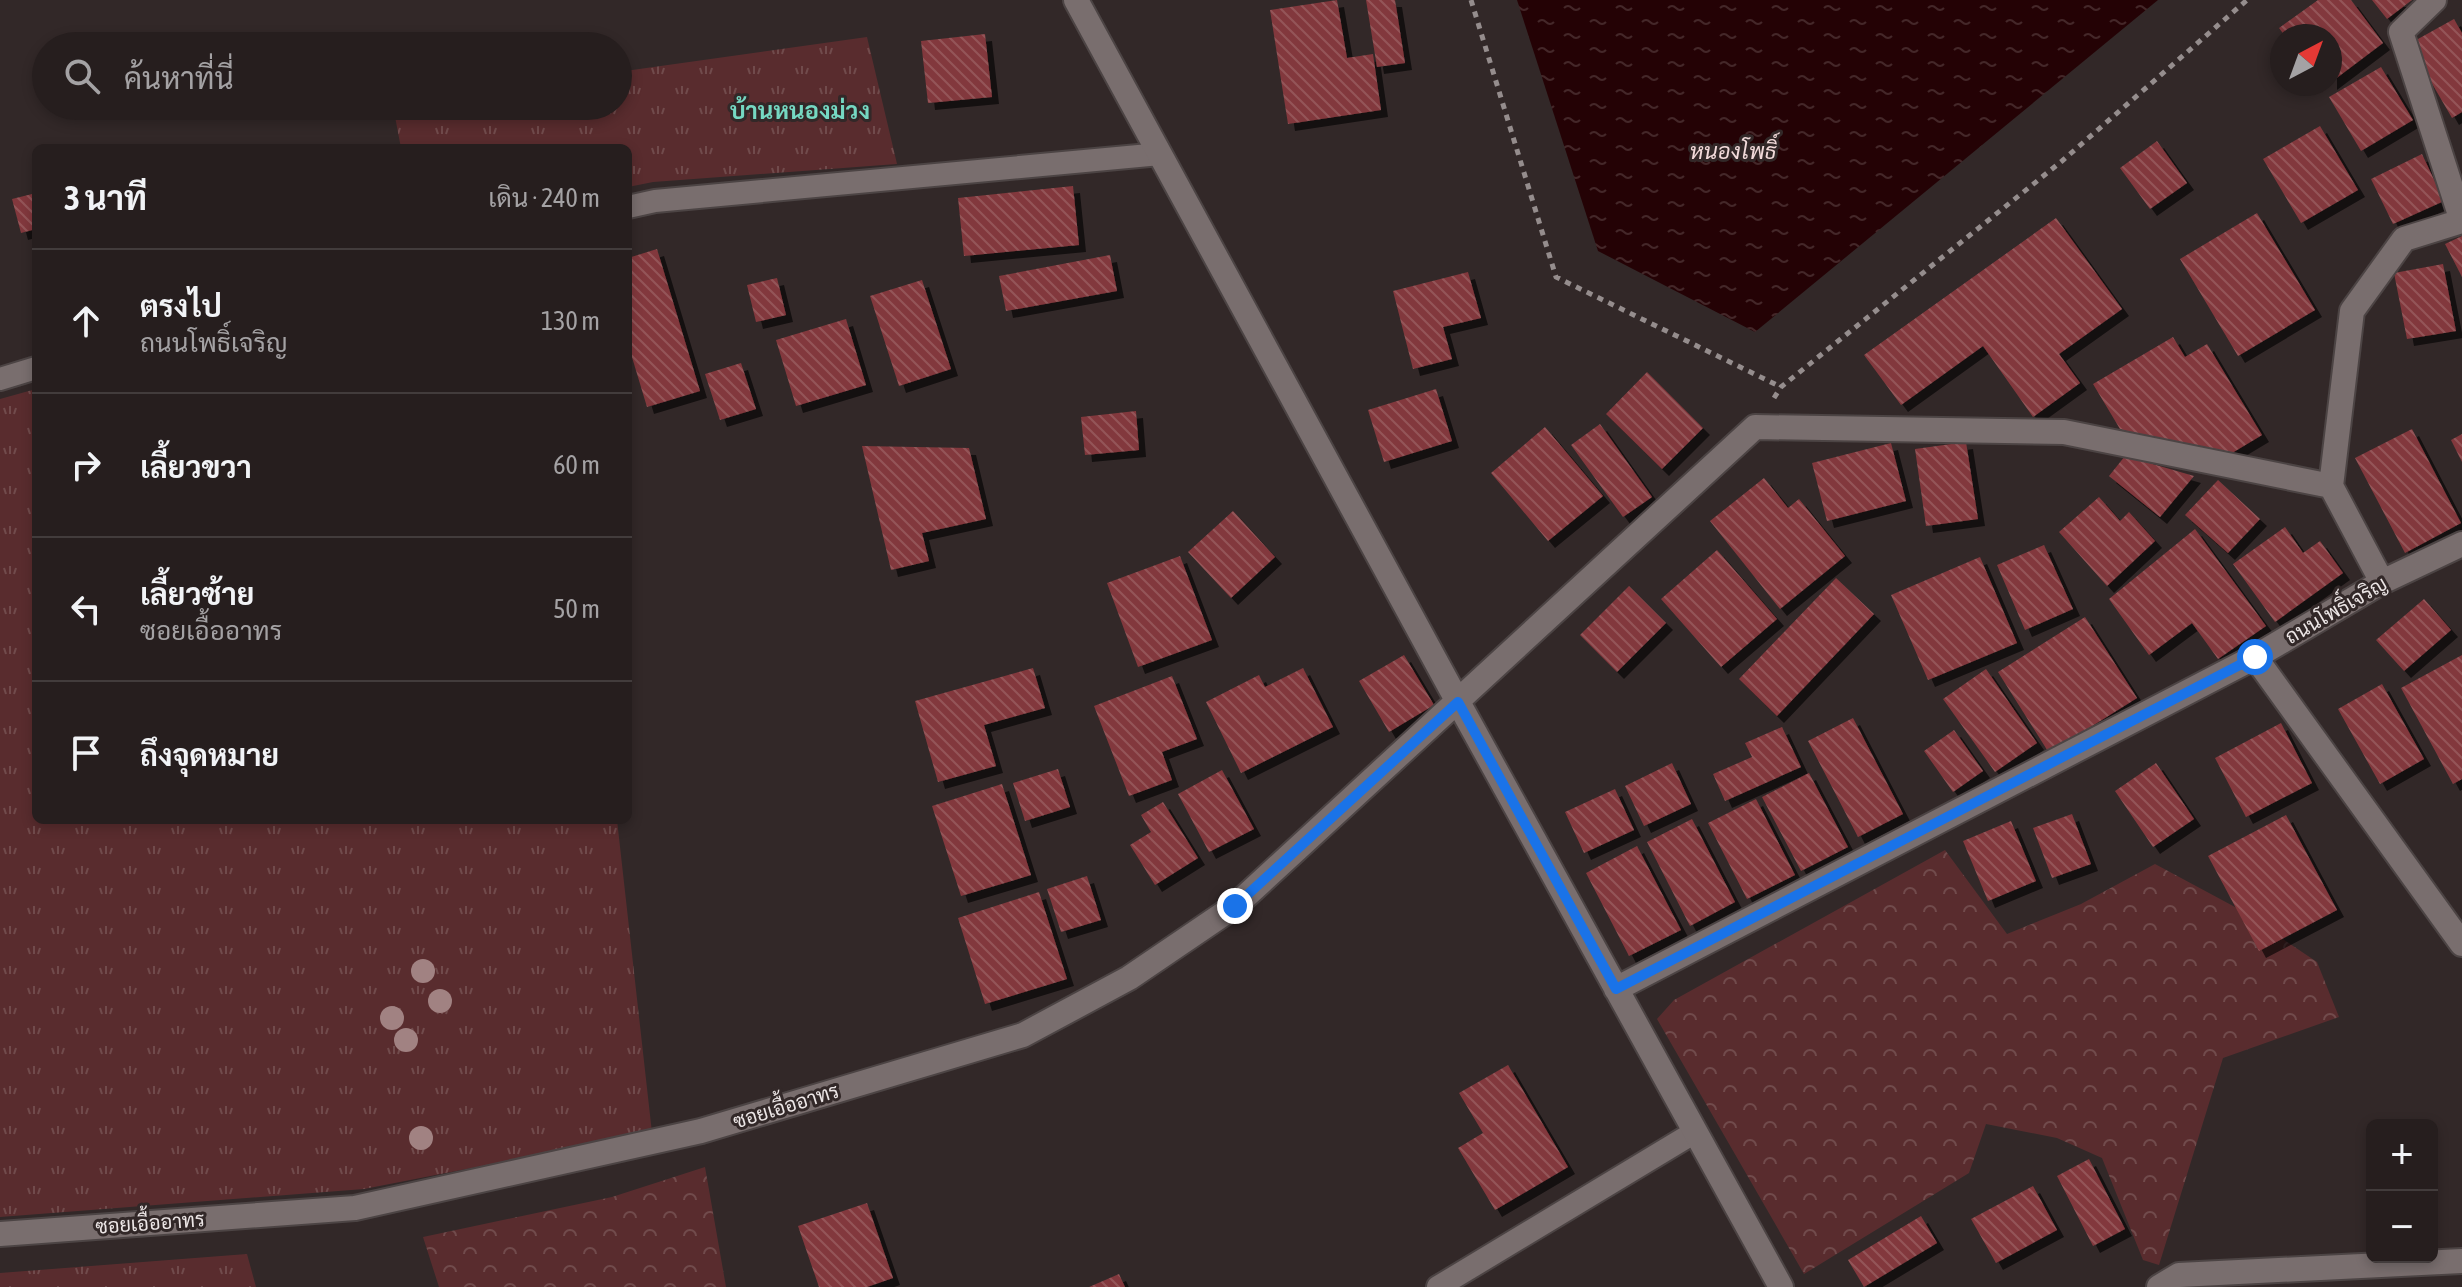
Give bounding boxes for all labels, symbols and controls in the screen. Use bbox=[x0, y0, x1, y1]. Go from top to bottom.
north arrow bbox=[2270, 24, 2342, 96]
search box bbox=[32, 32, 632, 120]
icon: search bbox=[60, 54, 104, 98]
text: ค้นหาที่นี่ bbox=[124, 61, 234, 95]
district label: บ้านหนองม่วง bbox=[730, 95, 870, 124]
water label: หนองโพธิ์ bbox=[1689, 132, 1780, 164]
text: 3 นาที bbox=[64, 178, 147, 217]
text: เดิน · 240 m bbox=[488, 183, 600, 213]
text: ตรงไป bbox=[140, 289, 222, 323]
icon: ahead bbox=[64, 299, 108, 343]
text: 130 m bbox=[541, 306, 600, 336]
text: ถนนโพธิ์เจริญ bbox=[140, 328, 288, 358]
icon: right bbox=[64, 443, 108, 487]
text: เลี้ยวขวา bbox=[140, 450, 252, 484]
text: 60 m bbox=[553, 450, 600, 480]
street label: ถนนโพธิ์เจริญ bbox=[2278, 566, 2391, 649]
text: เลี้ยวซ้าย bbox=[140, 577, 254, 611]
icon: left bbox=[64, 587, 108, 631]
text: 50 m bbox=[553, 594, 600, 624]
text: ซอยเอื้ออาทร bbox=[140, 616, 282, 646]
route start bbox=[2237, 639, 2273, 675]
icon: arrive bbox=[64, 731, 108, 775]
text: ถึงจุดหมาย bbox=[140, 738, 279, 772]
route end bbox=[1217, 888, 1253, 924]
street label: ซอยเอื้ออาทร bbox=[728, 1073, 842, 1133]
map controls bbox=[2366, 1119, 2438, 1263]
button: + bbox=[2366, 1119, 2438, 1191]
button: − bbox=[2366, 1191, 2438, 1263]
street label: ซอยเอื้ออาทร bbox=[94, 1201, 205, 1238]

